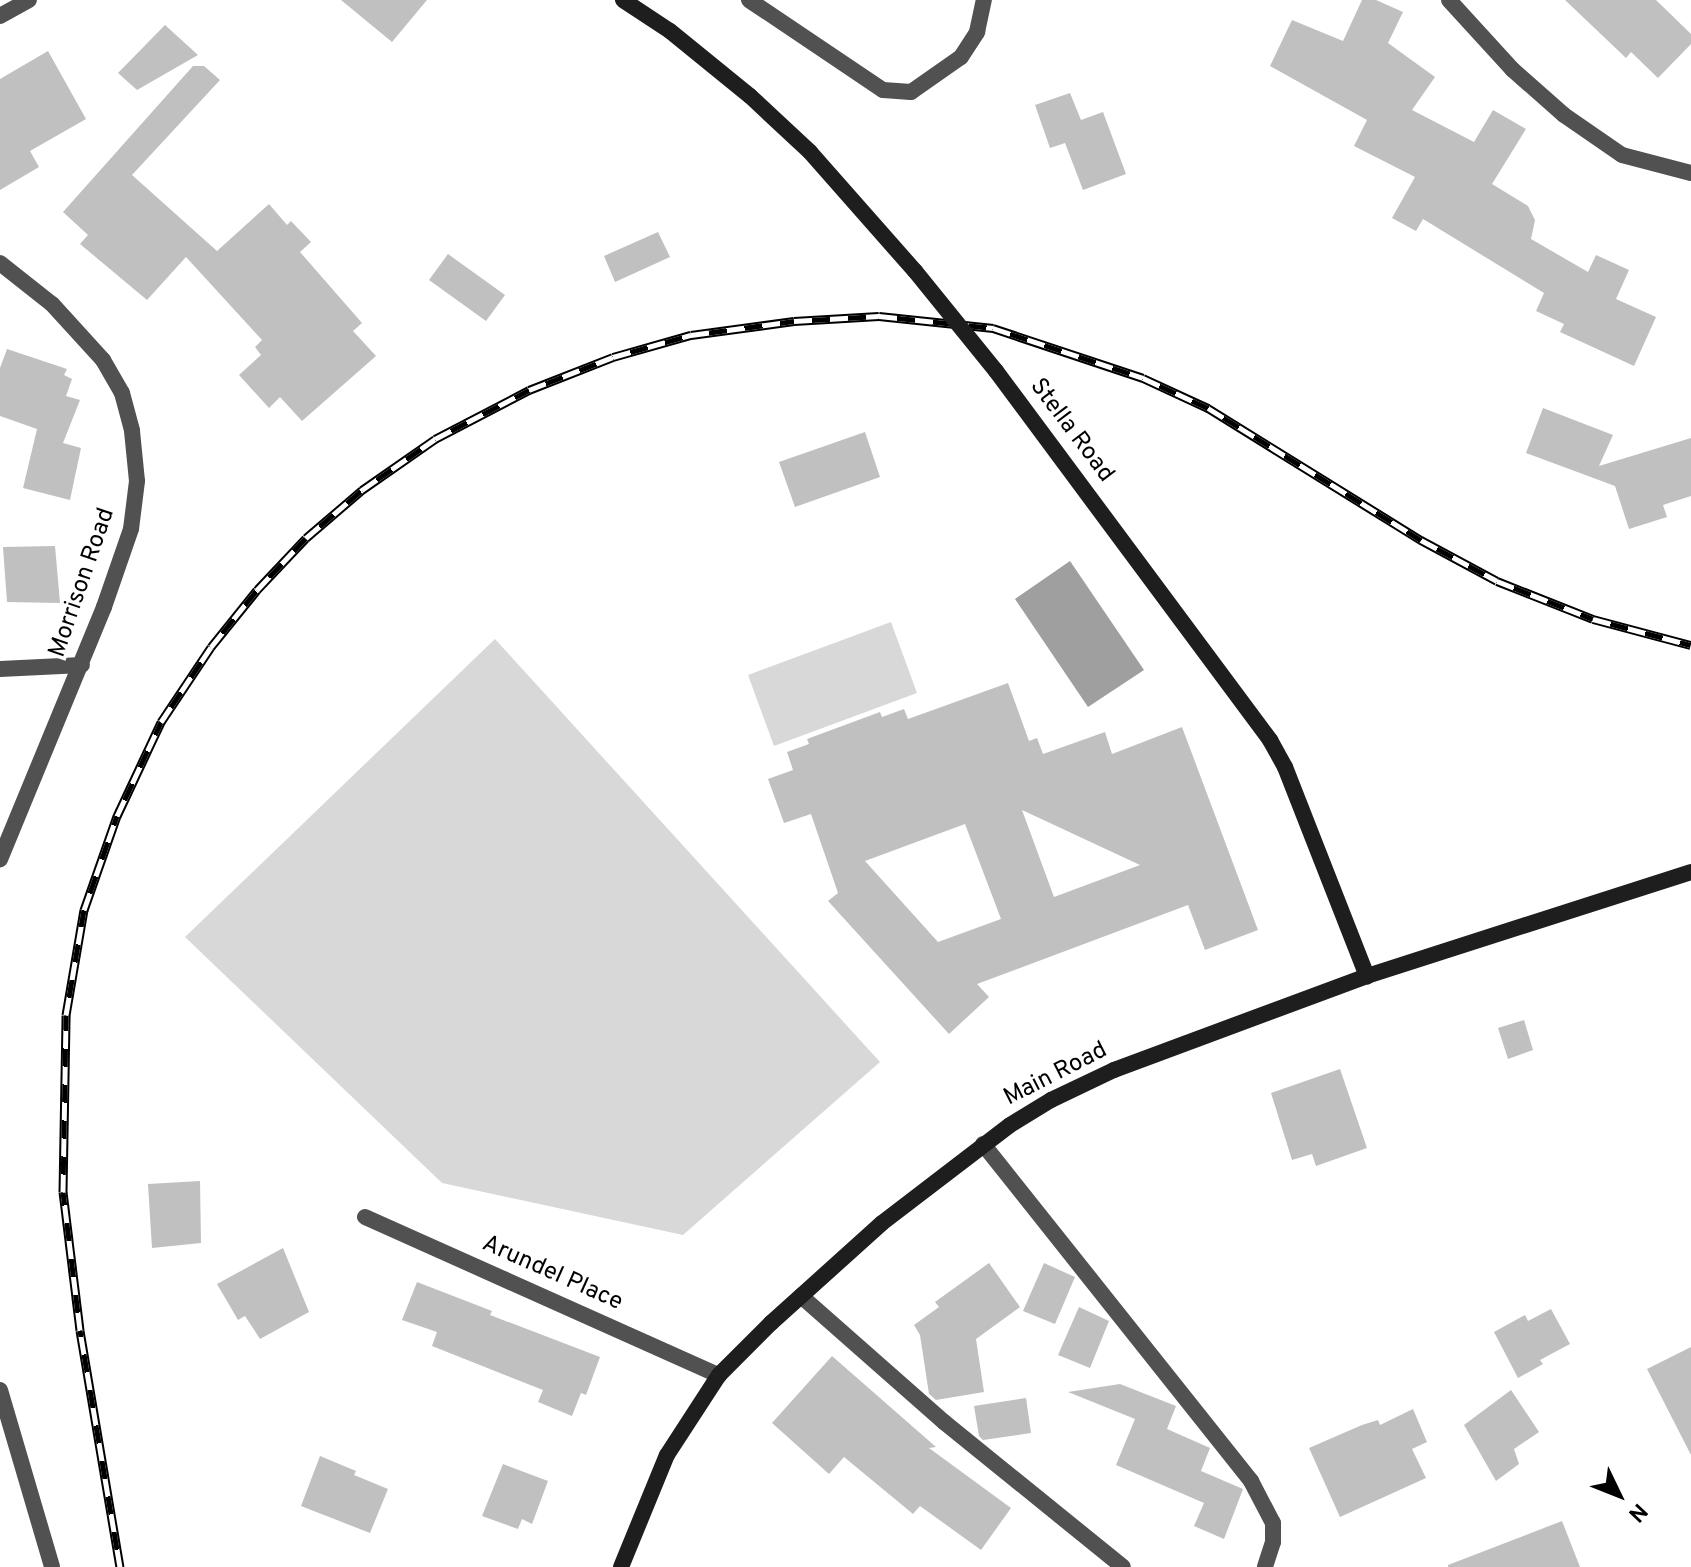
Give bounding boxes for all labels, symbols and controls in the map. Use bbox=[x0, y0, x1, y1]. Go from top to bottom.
street label: Stella Road bbox=[1023, 374, 1119, 488]
street label: Morrison Road bbox=[44, 504, 122, 662]
street label: Main Road bbox=[1000, 1037, 1112, 1113]
street label: Arundel Place bbox=[477, 1230, 627, 1318]
north arrow bbox=[1579, 1455, 1659, 1535]
text: N bbox=[1622, 1497, 1652, 1527]

